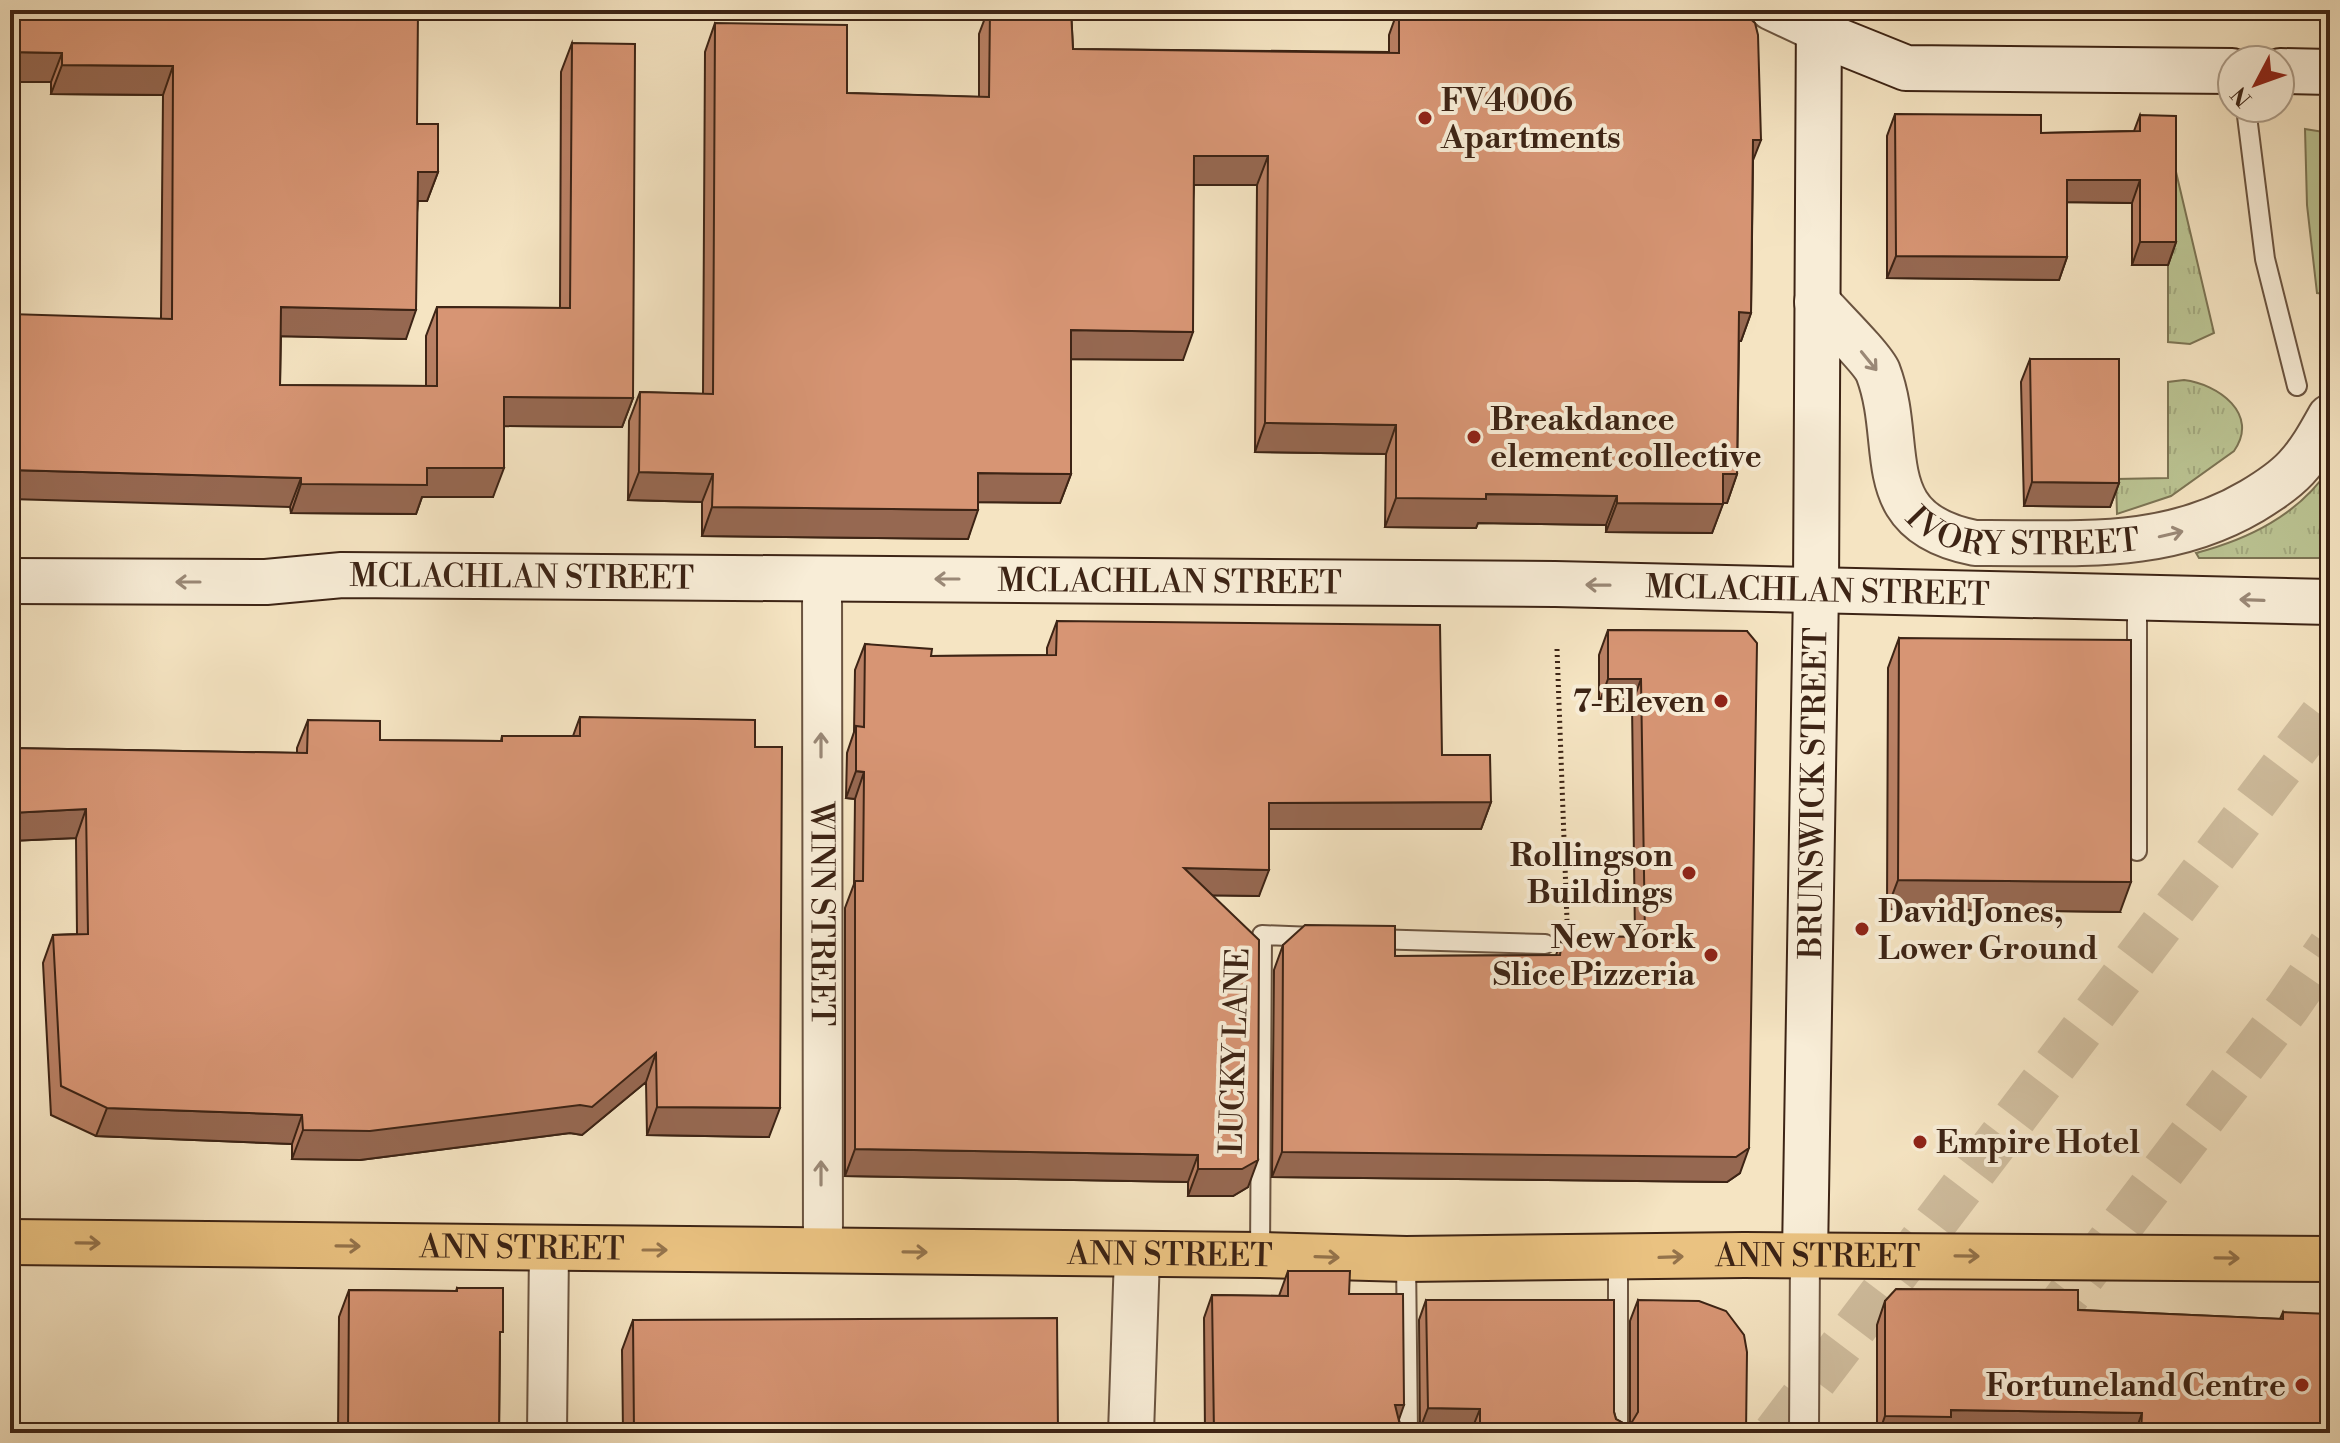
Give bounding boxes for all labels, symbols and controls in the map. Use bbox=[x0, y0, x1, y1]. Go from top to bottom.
north arrow bbox=[2216, 44, 2296, 124]
text: N bbox=[2226, 80, 2258, 112]
place label: FV4006 Apartments bbox=[1440, 81, 1621, 158]
marker: FV4006 Apartments bbox=[1416, 109, 1434, 127]
one-way arrow bbox=[1859, 350, 1877, 371]
place label: Breakdance element collective bbox=[1490, 400, 1762, 477]
marker: Breakdance element collective bbox=[1465, 428, 1483, 446]
street label: IVORY STREET bbox=[1897, 498, 2141, 565]
one-way arrow bbox=[2157, 526, 2183, 541]
street label: MCLACHLAN STREET bbox=[349, 556, 694, 599]
street label: MCLACHLAN STREET bbox=[997, 561, 1342, 603]
street label: MCLACHLAN STREET bbox=[1645, 567, 1990, 615]
one-way arrow bbox=[934, 571, 961, 587]
one-way arrow bbox=[175, 574, 202, 590]
one-way arrow bbox=[1585, 577, 1612, 593]
one-way arrow bbox=[2239, 592, 2266, 607]
street label: BRUNSWICK STREET bbox=[1791, 627, 1836, 960]
place label: 7-Eleven bbox=[1573, 682, 1705, 722]
marker: 7-Eleven bbox=[1712, 692, 1730, 710]
one-way arrow bbox=[813, 732, 829, 759]
street label: WINN STREET bbox=[801, 801, 842, 1026]
place label: Rollingson Buildings bbox=[1510, 836, 1673, 913]
marker: Rollingson Buildings bbox=[1680, 864, 1698, 882]
place label: David Jones, Lower Ground bbox=[1878, 892, 2098, 969]
place label: New York Slice Pizzeria bbox=[1493, 918, 1696, 995]
marker: David Jones, Lower Ground bbox=[1853, 920, 1871, 938]
marker: New York Slice Pizzeria bbox=[1702, 946, 1720, 964]
street label: LUCKY LANE bbox=[1211, 947, 1259, 1155]
place label: Empire Hotel bbox=[1936, 1123, 2140, 1163]
marker: Empire Hotel bbox=[1911, 1133, 1929, 1151]
one-way arrow bbox=[813, 1160, 829, 1187]
street label: ANN STREET bbox=[418, 1227, 625, 1269]
street label: ANN STREET bbox=[1066, 1234, 1273, 1276]
one-way arrow bbox=[74, 1235, 101, 1251]
street label: ANN STREET bbox=[1714, 1236, 1921, 1277]
one-way arrow bbox=[334, 1239, 361, 1254]
one-way arrow bbox=[641, 1242, 668, 1258]
one-way arrow bbox=[901, 1244, 928, 1260]
one-way arrow bbox=[1953, 1248, 1980, 1264]
one-way arrow bbox=[1313, 1249, 1340, 1264]
one-way arrow bbox=[1657, 1249, 1684, 1264]
one-way arrow bbox=[2213, 1251, 2240, 1266]
place label: Fortuneland Centre bbox=[1986, 1366, 2286, 1406]
marker: Fortuneland Centre bbox=[2293, 1376, 2311, 1394]

